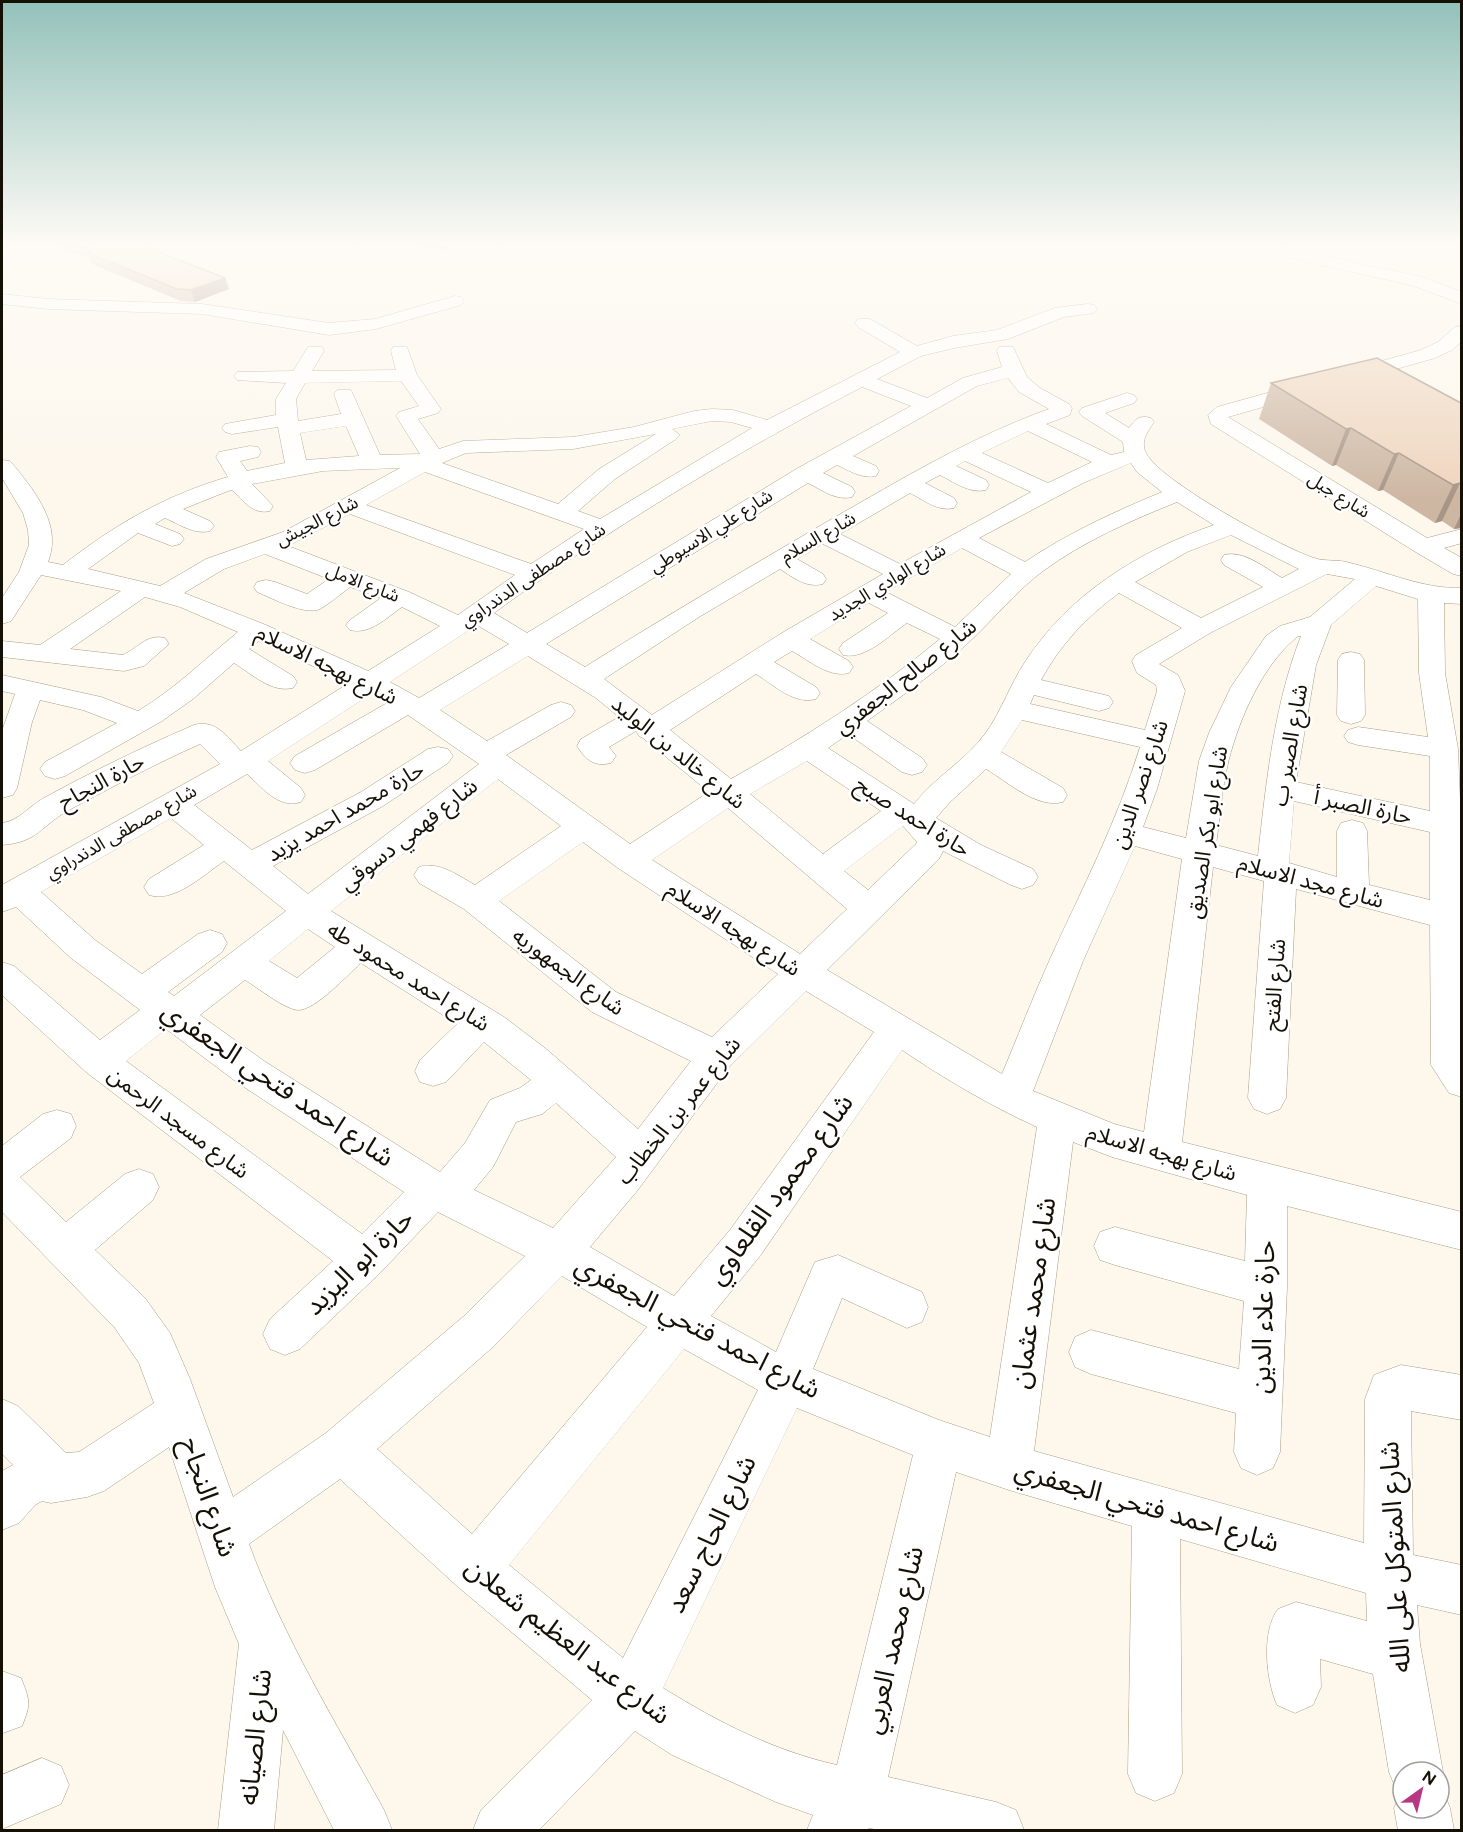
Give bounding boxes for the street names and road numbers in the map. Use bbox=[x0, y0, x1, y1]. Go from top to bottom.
street label: شارع جبل bbox=[1302, 467, 1374, 525]
street label: شارع علي الاسيوطي bbox=[645, 484, 778, 580]
street label: شارع الجيش bbox=[272, 491, 363, 554]
street label: شارع السلام bbox=[776, 507, 861, 570]
street label: شارع مصطفى الدندراوي bbox=[456, 518, 612, 634]
street label: شارع الوادي الجديد bbox=[824, 538, 951, 628]
street label: شارع الامل bbox=[322, 559, 403, 610]
street label: شارع صالح الجعفري bbox=[829, 613, 984, 743]
street label: شارع بهجه الاسلام bbox=[250, 618, 402, 713]
street label: شارع الصبر ب bbox=[1265, 682, 1316, 809]
street label: شارع خالد بن الوليد bbox=[604, 690, 751, 817]
street label: شارع نصر الدين bbox=[1105, 716, 1177, 853]
street label: شارع ابو بكر الصديق bbox=[1180, 744, 1236, 921]
street label: حارة النجاح bbox=[53, 747, 150, 818]
street label: حارة محمد احمد يزيد bbox=[262, 755, 429, 867]
street label: حارة احمد صبح bbox=[849, 770, 975, 865]
street label: شارع فهمي دسوقي bbox=[334, 772, 485, 899]
street label: شارع مصطفى الدندراوي bbox=[42, 780, 202, 887]
street label: حارة الصبر أ bbox=[1311, 783, 1414, 830]
street label: شارع مجد الاسلام bbox=[1234, 849, 1387, 917]
street label: شارع بهجه الاسلام bbox=[660, 875, 806, 984]
street label: شارع احمد محمود طه bbox=[321, 916, 495, 1040]
street label: شارع الجمهوريه bbox=[506, 922, 630, 1024]
street label: شارع الفتح bbox=[1258, 938, 1294, 1032]
street label: شارع احمد فتحي الجعفري bbox=[153, 993, 401, 1177]
street label: شارع عمر بن الخطاب bbox=[610, 1031, 749, 1192]
street label: شارع مسجد الرحمن bbox=[101, 1060, 255, 1187]
street label: شارع محمود القلعاوي bbox=[699, 1087, 863, 1293]
street label: شارع بهجه الاسلام bbox=[1083, 1118, 1240, 1190]
street label: شارع محمد عثمان bbox=[1003, 1195, 1066, 1391]
street label: حارة ابو اليزيد bbox=[297, 1201, 420, 1322]
street label: حارة علاء الدين bbox=[1243, 1240, 1282, 1394]
street label: شارع احمد فتحي الجعفري bbox=[568, 1248, 827, 1409]
street label: شارع النجاح bbox=[170, 1433, 245, 1562]
street label: شارع المتوكل على الله bbox=[1372, 1440, 1421, 1674]
street label: شارع الحاج سعد bbox=[658, 1450, 767, 1620]
street label: شارع احمد فتحي الجعفري bbox=[1010, 1452, 1283, 1563]
street label: شارع محمد العربي bbox=[855, 1543, 934, 1738]
street label: شارع عبد العظيم شعلان bbox=[456, 1550, 678, 1735]
street label: شارع الصيانه bbox=[231, 1667, 282, 1807]

